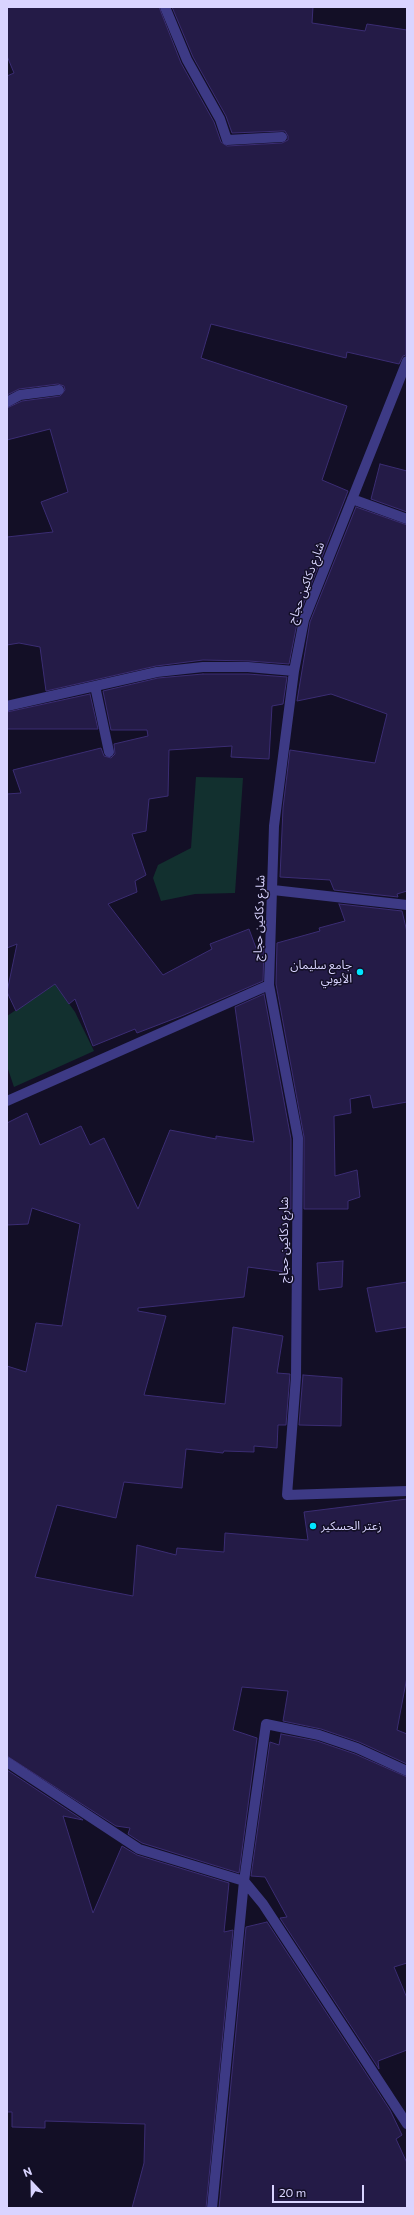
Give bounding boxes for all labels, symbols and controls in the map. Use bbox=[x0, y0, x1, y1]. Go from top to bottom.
street label: شارع دكاكين حجاج bbox=[284, 540, 328, 626]
street label: شارع دكاكين حجاج bbox=[250, 875, 268, 961]
place label: جامع سليمان الأيوبي bbox=[290, 958, 352, 986]
marker: جامع سليمان الأيوبي bbox=[355, 967, 365, 977]
street label: شارع دكاكين حجاج bbox=[277, 1197, 291, 1283]
place label: زعتر الحسكير bbox=[321, 1519, 382, 1533]
marker: زعتر الحسكير bbox=[308, 1521, 318, 1531]
north arrow bbox=[12, 2163, 52, 2203]
text: N bbox=[21, 2164, 34, 2179]
scale bar bbox=[274, 2177, 366, 2203]
text: 20 m bbox=[279, 2185, 306, 2199]

